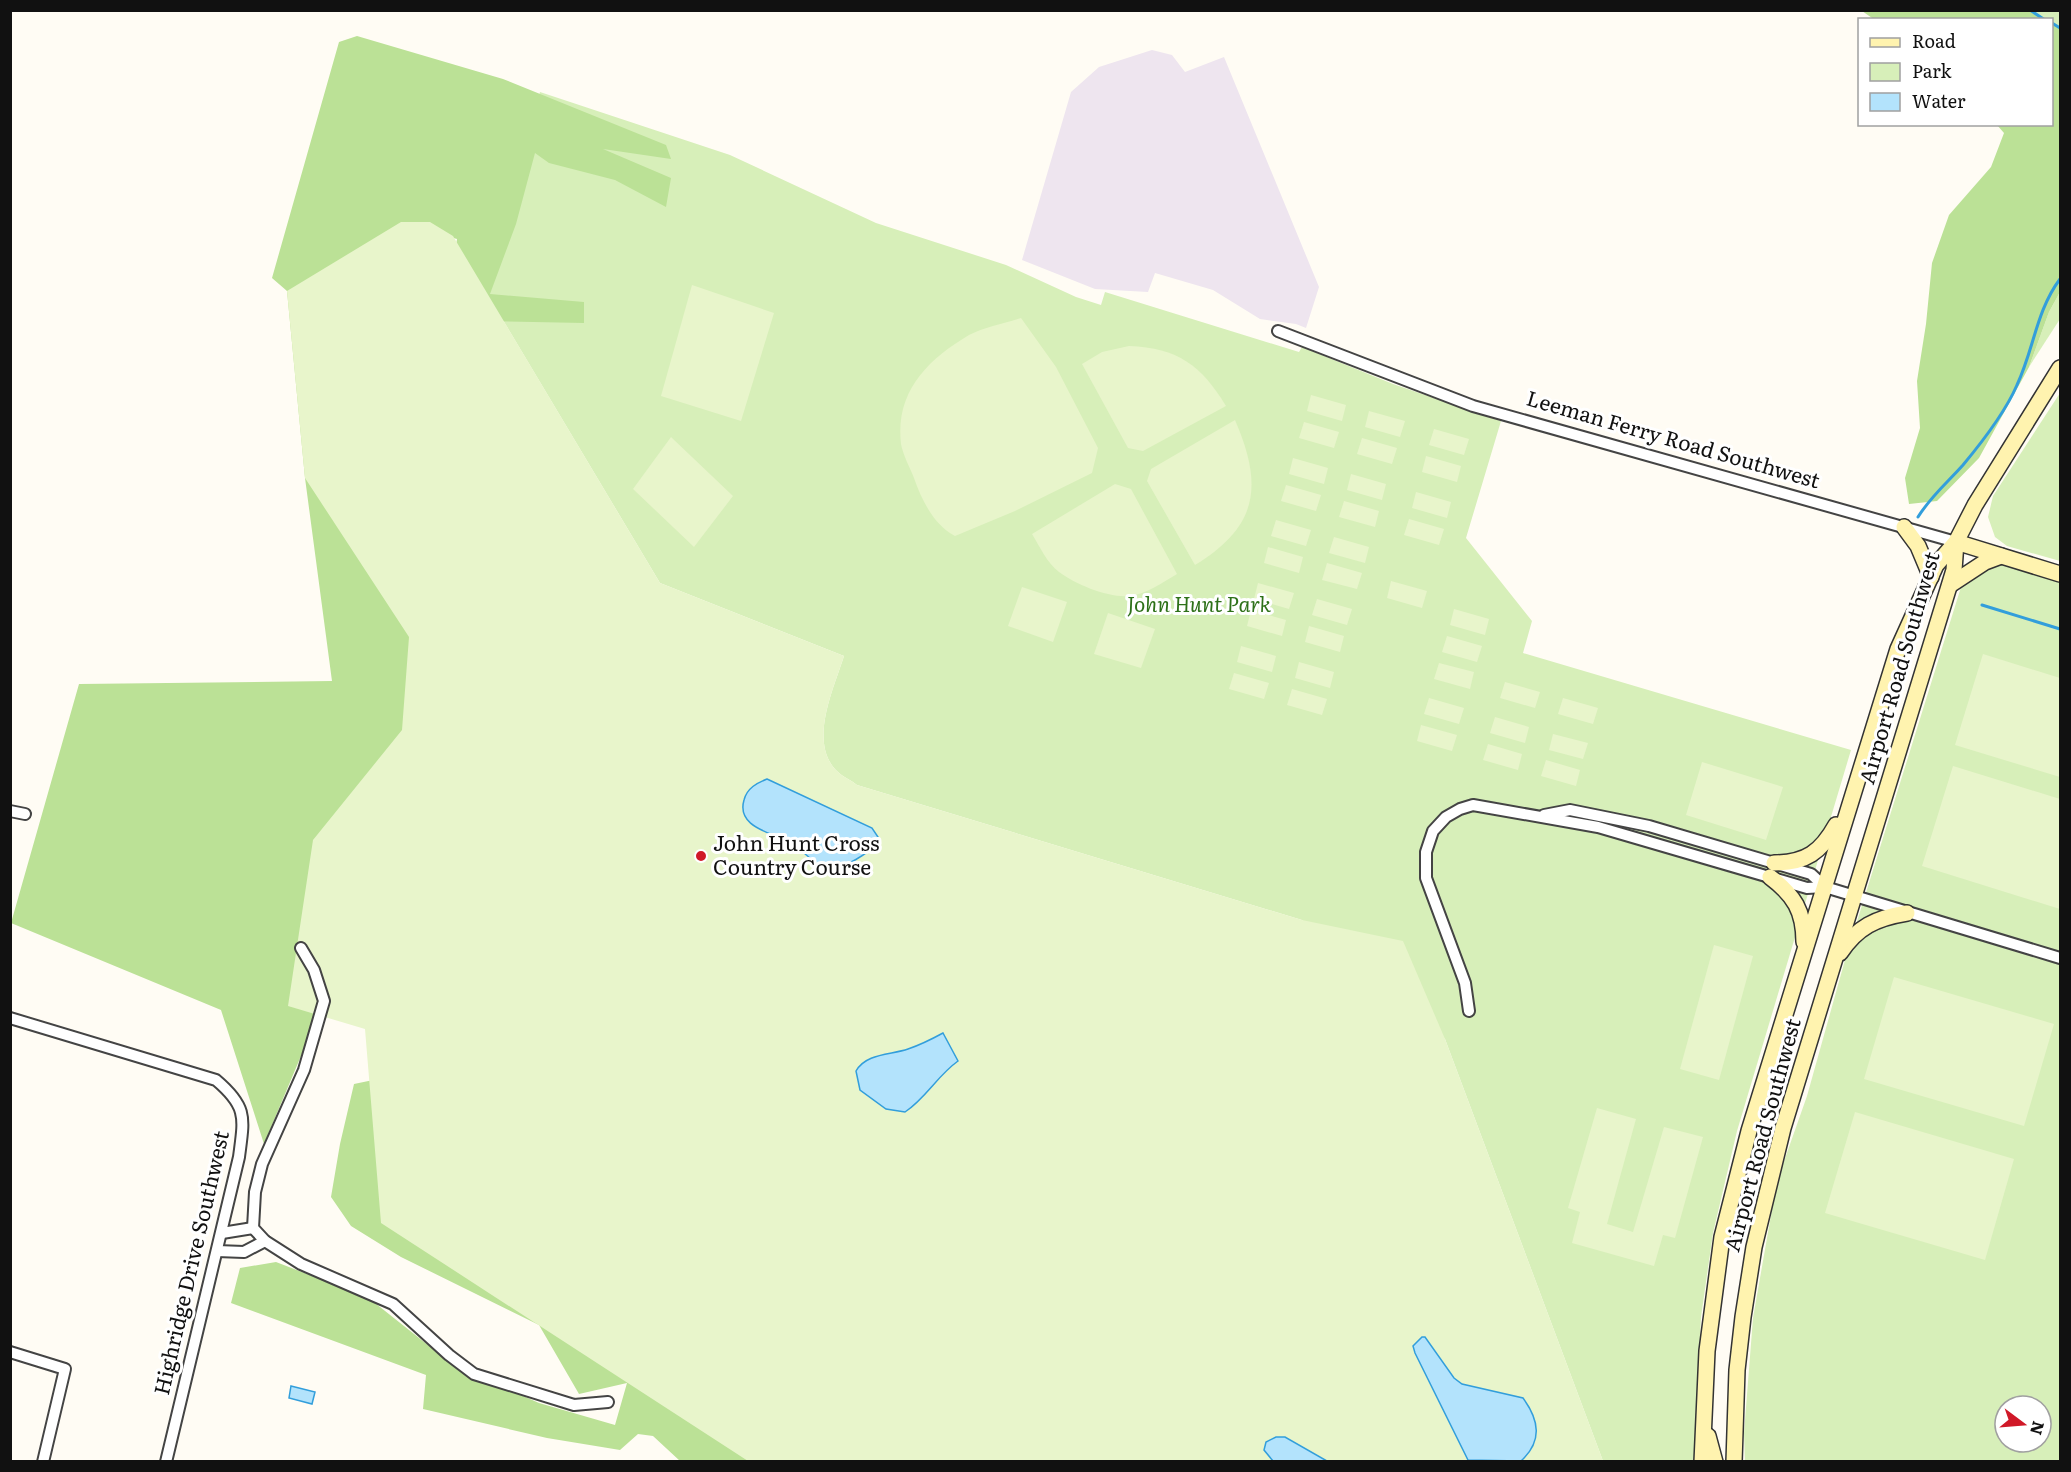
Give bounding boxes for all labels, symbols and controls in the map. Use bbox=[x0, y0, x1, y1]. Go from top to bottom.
legend bbox=[1858, 18, 2053, 126]
text: Road bbox=[1912, 27, 1956, 54]
text: Park bbox=[1912, 57, 1953, 84]
text: Water bbox=[1912, 87, 1966, 114]
street label: Leeman Ferry Road Southwest bbox=[1523, 381, 1824, 495]
street label: Airport Road Southwest bbox=[1850, 547, 1946, 787]
park label: John Hunt Park bbox=[1127, 587, 1271, 618]
place label: John Hunt Cross Country Course bbox=[713, 826, 880, 881]
marker: John Hunt Cross Country Course bbox=[694, 849, 708, 863]
street label: Airport Road Southwest bbox=[1715, 1014, 1807, 1254]
street label: Highridge Drive Southwest bbox=[144, 1127, 235, 1398]
north arrow bbox=[1993, 1394, 2053, 1454]
text: N bbox=[2025, 1419, 2052, 1438]

